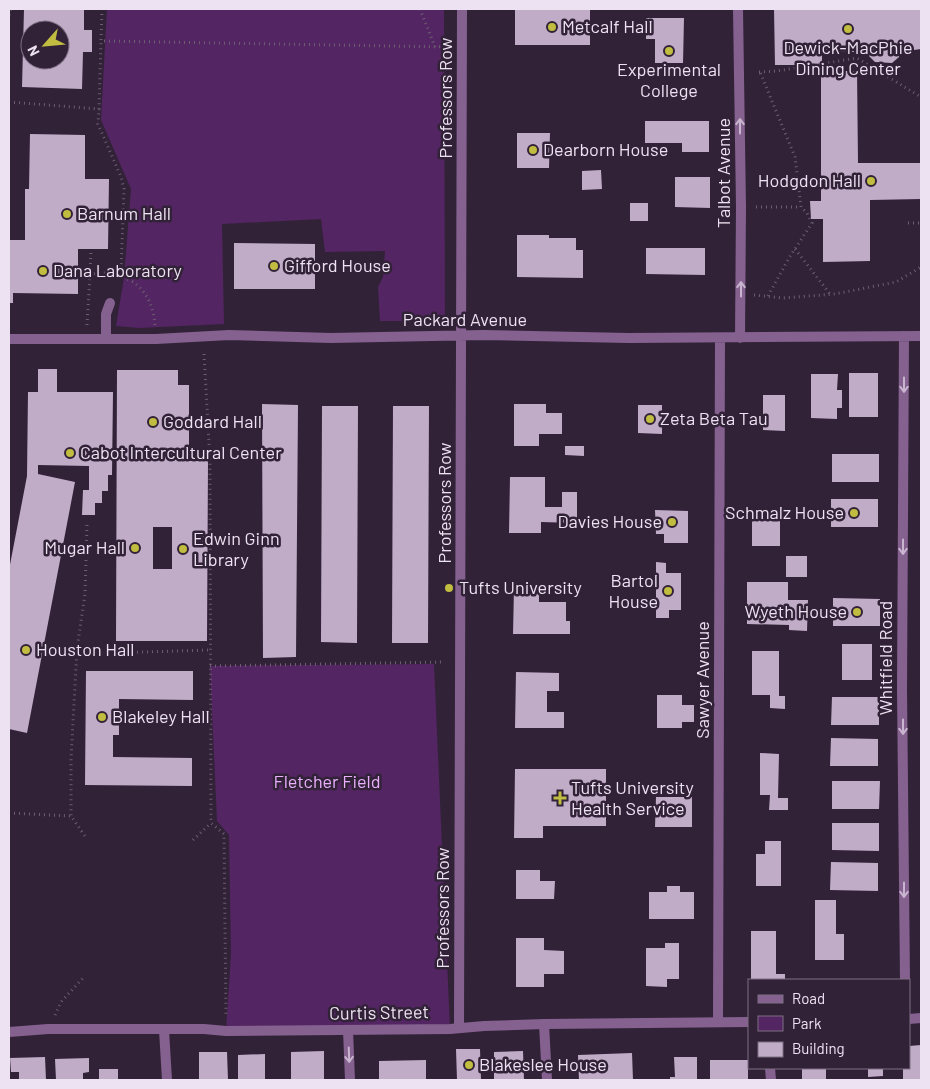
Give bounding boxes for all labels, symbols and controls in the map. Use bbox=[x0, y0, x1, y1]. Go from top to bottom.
place label: Metcalf Hall bbox=[562, 15, 653, 37]
north arrow bbox=[20, 20, 70, 70]
marker: Metcalf Hall bbox=[546, 21, 558, 33]
marker: Dewick-MacPhie Dining Center bbox=[842, 23, 854, 35]
place label: Dewick-MacPhie Dining Center bbox=[783, 36, 913, 79]
street label: Professors Row bbox=[434, 38, 456, 158]
text: N bbox=[23, 43, 43, 59]
marker: Experimental College bbox=[663, 45, 675, 57]
place label: Experimental College bbox=[617, 58, 721, 101]
street label: Talbot Avenue bbox=[712, 118, 734, 228]
one-way arrow bbox=[735, 119, 745, 135]
place label: Dearborn House bbox=[543, 138, 668, 160]
marker: Dearborn House bbox=[527, 144, 539, 156]
place label: Hodgdon Hall bbox=[758, 169, 861, 191]
marker: Hodgdon Hall bbox=[865, 175, 877, 187]
place label: Barnum Hall bbox=[77, 202, 171, 224]
marker: Barnum Hall bbox=[61, 208, 73, 220]
place label: Gifford House bbox=[284, 254, 391, 276]
place label: Dana Laboratory bbox=[53, 259, 182, 281]
marker: Gifford House bbox=[268, 260, 280, 272]
marker: Dana Laboratory bbox=[37, 265, 49, 277]
one-way arrow bbox=[736, 281, 746, 298]
street label: Packard Avenue bbox=[403, 308, 527, 330]
one-way arrow bbox=[899, 376, 909, 392]
place label: Zeta Beta Tau bbox=[660, 407, 768, 429]
place label: Goddard Hall bbox=[163, 410, 262, 432]
marker: Zeta Beta Tau bbox=[644, 413, 656, 425]
marker: Goddard Hall bbox=[147, 416, 159, 428]
place label: Cabot Intercultural Center bbox=[80, 441, 282, 463]
street label: Professors Row bbox=[433, 443, 455, 563]
marker: Cabot Intercultural Center bbox=[64, 447, 76, 459]
place label: Schmalz House bbox=[725, 501, 844, 523]
marker: Schmalz House bbox=[848, 507, 860, 519]
place label: Davies House bbox=[558, 510, 662, 532]
marker: Davies House bbox=[666, 516, 678, 528]
place label: Edwin Ginn Library bbox=[193, 527, 280, 570]
place label: Mugar Hall bbox=[44, 536, 125, 558]
one-way arrow bbox=[898, 538, 908, 555]
marker: Mugar Hall bbox=[129, 542, 141, 554]
marker: Edwin Ginn Library bbox=[177, 543, 189, 555]
place label: Bartol House bbox=[609, 569, 658, 612]
place label: Tufts University bbox=[459, 576, 582, 598]
marker: Tufts University bbox=[443, 582, 455, 594]
marker: Bartol House bbox=[662, 585, 674, 597]
place label: Wyeth House bbox=[745, 600, 847, 622]
street label: Whitfield Road bbox=[874, 601, 896, 715]
marker: Wyeth House bbox=[851, 606, 863, 618]
street label: Sawyer Avenue bbox=[691, 621, 713, 739]
place label: Houston Hall bbox=[36, 638, 135, 660]
marker: Houston Hall bbox=[20, 644, 32, 656]
place label: Blakeley Hall bbox=[112, 705, 210, 727]
marker: Blakeley Hall bbox=[96, 711, 108, 723]
one-way arrow bbox=[898, 719, 907, 735]
park label: Fletcher Field bbox=[273, 770, 381, 792]
place label: Tufts University Health Service bbox=[571, 776, 694, 819]
marker: Tufts University Health Service bbox=[553, 791, 567, 805]
street label: Professors Row bbox=[431, 848, 453, 968]
one-way arrow bbox=[899, 881, 909, 897]
legend bbox=[748, 979, 910, 1069]
text: Road bbox=[792, 989, 825, 1007]
street label: Curtis Street bbox=[329, 1000, 429, 1024]
text: Park bbox=[792, 1014, 822, 1032]
text: Building bbox=[792, 1039, 845, 1057]
one-way arrow bbox=[344, 1047, 353, 1063]
place label: Blakeslee House bbox=[479, 1053, 607, 1075]
marker: Blakeslee House bbox=[463, 1059, 475, 1071]

